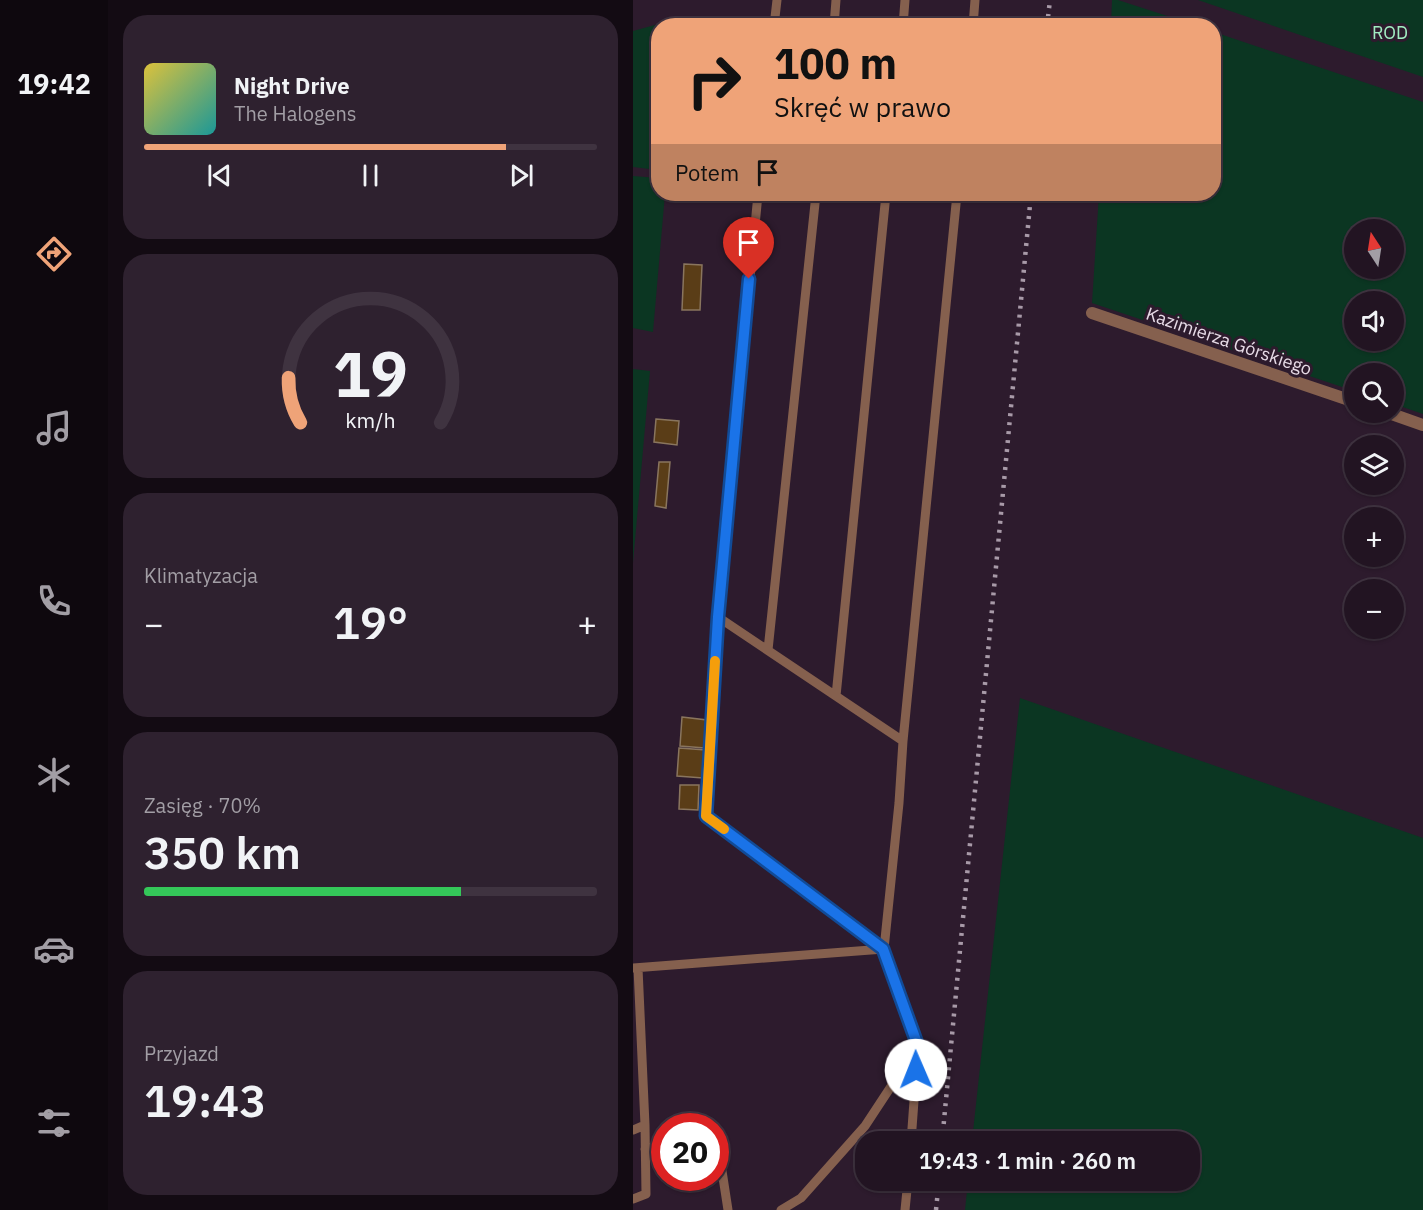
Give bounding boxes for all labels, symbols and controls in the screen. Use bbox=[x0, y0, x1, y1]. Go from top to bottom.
park label: ROD bbox=[1372, 21, 1408, 44]
text: 100 m bbox=[774, 36, 897, 91]
icon: right bbox=[675, 42, 753, 120]
text: 19:42 bbox=[17, 66, 91, 101]
text: Night Drive bbox=[234, 71, 350, 100]
text: Skręć w prawo bbox=[774, 89, 951, 124]
text: The Halogens bbox=[234, 100, 356, 127]
icon: arrive bbox=[751, 156, 784, 189]
text: Potem bbox=[675, 158, 739, 187]
icon: previous bbox=[203, 159, 236, 192]
icon: pause bbox=[354, 159, 387, 192]
icon: next bbox=[505, 159, 538, 192]
pin bbox=[723, 217, 774, 279]
north arrow bbox=[1344, 219, 1404, 279]
map controls bbox=[1344, 219, 1404, 639]
icon: arrive bbox=[732, 226, 765, 259]
icon: directions bbox=[33, 233, 75, 275]
button: sound bbox=[1344, 291, 1404, 351]
street label: Kazimierza Górskiego bbox=[1143, 302, 1315, 380]
text: 19 bbox=[333, 333, 408, 414]
button: search bbox=[1344, 363, 1404, 423]
text: km/h bbox=[345, 406, 396, 434]
icon: music bbox=[33, 407, 75, 449]
button: layers bbox=[1344, 435, 1404, 495]
button: + bbox=[1344, 507, 1404, 567]
text: Klimatyzacja bbox=[144, 562, 258, 589]
button: − bbox=[1344, 579, 1404, 639]
icon: phone bbox=[33, 580, 75, 622]
text: 19° bbox=[333, 593, 408, 651]
text: − bbox=[144, 602, 164, 645]
text: + bbox=[577, 602, 597, 645]
icon: climate bbox=[33, 754, 75, 796]
text: Zasięg · 70% bbox=[144, 792, 261, 819]
text: 350 km bbox=[144, 823, 301, 881]
icon: car bbox=[33, 928, 75, 970]
position arrow bbox=[884, 1038, 948, 1102]
text: Przyjazd bbox=[144, 1040, 219, 1067]
text: 19:43 bbox=[144, 1071, 266, 1129]
icon: filters bbox=[33, 1102, 75, 1144]
speed limit sign: 20 bbox=[651, 1113, 729, 1191]
text: 19:43 · 1 min · 260 m bbox=[919, 1146, 1136, 1175]

